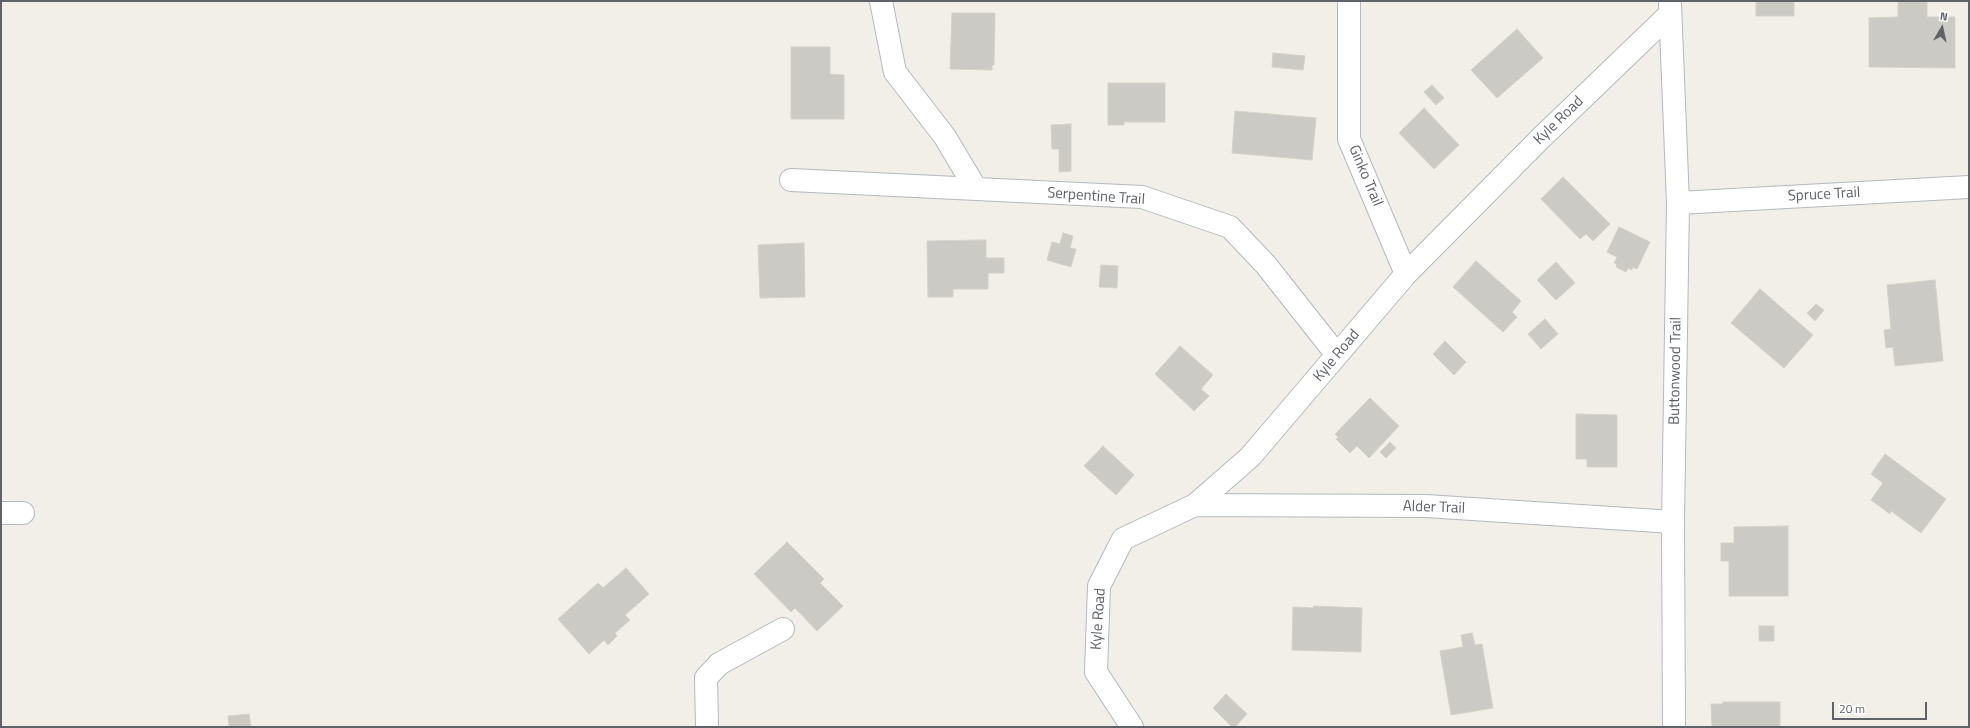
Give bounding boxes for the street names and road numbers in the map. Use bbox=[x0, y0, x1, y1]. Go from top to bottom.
street label: Kyle Road bbox=[1530, 93, 1588, 149]
street label: Ginko Trail bbox=[1344, 143, 1386, 209]
street label: Spruce Trail bbox=[1787, 184, 1861, 206]
street label: Serpentine Trail bbox=[1047, 185, 1145, 209]
street label: Buttonwood Trail bbox=[1666, 317, 1686, 425]
street label: Kyle Road bbox=[1310, 326, 1364, 386]
street label: Alder Trail bbox=[1402, 498, 1466, 518]
street label: Kyle Road bbox=[1088, 587, 1110, 651]

